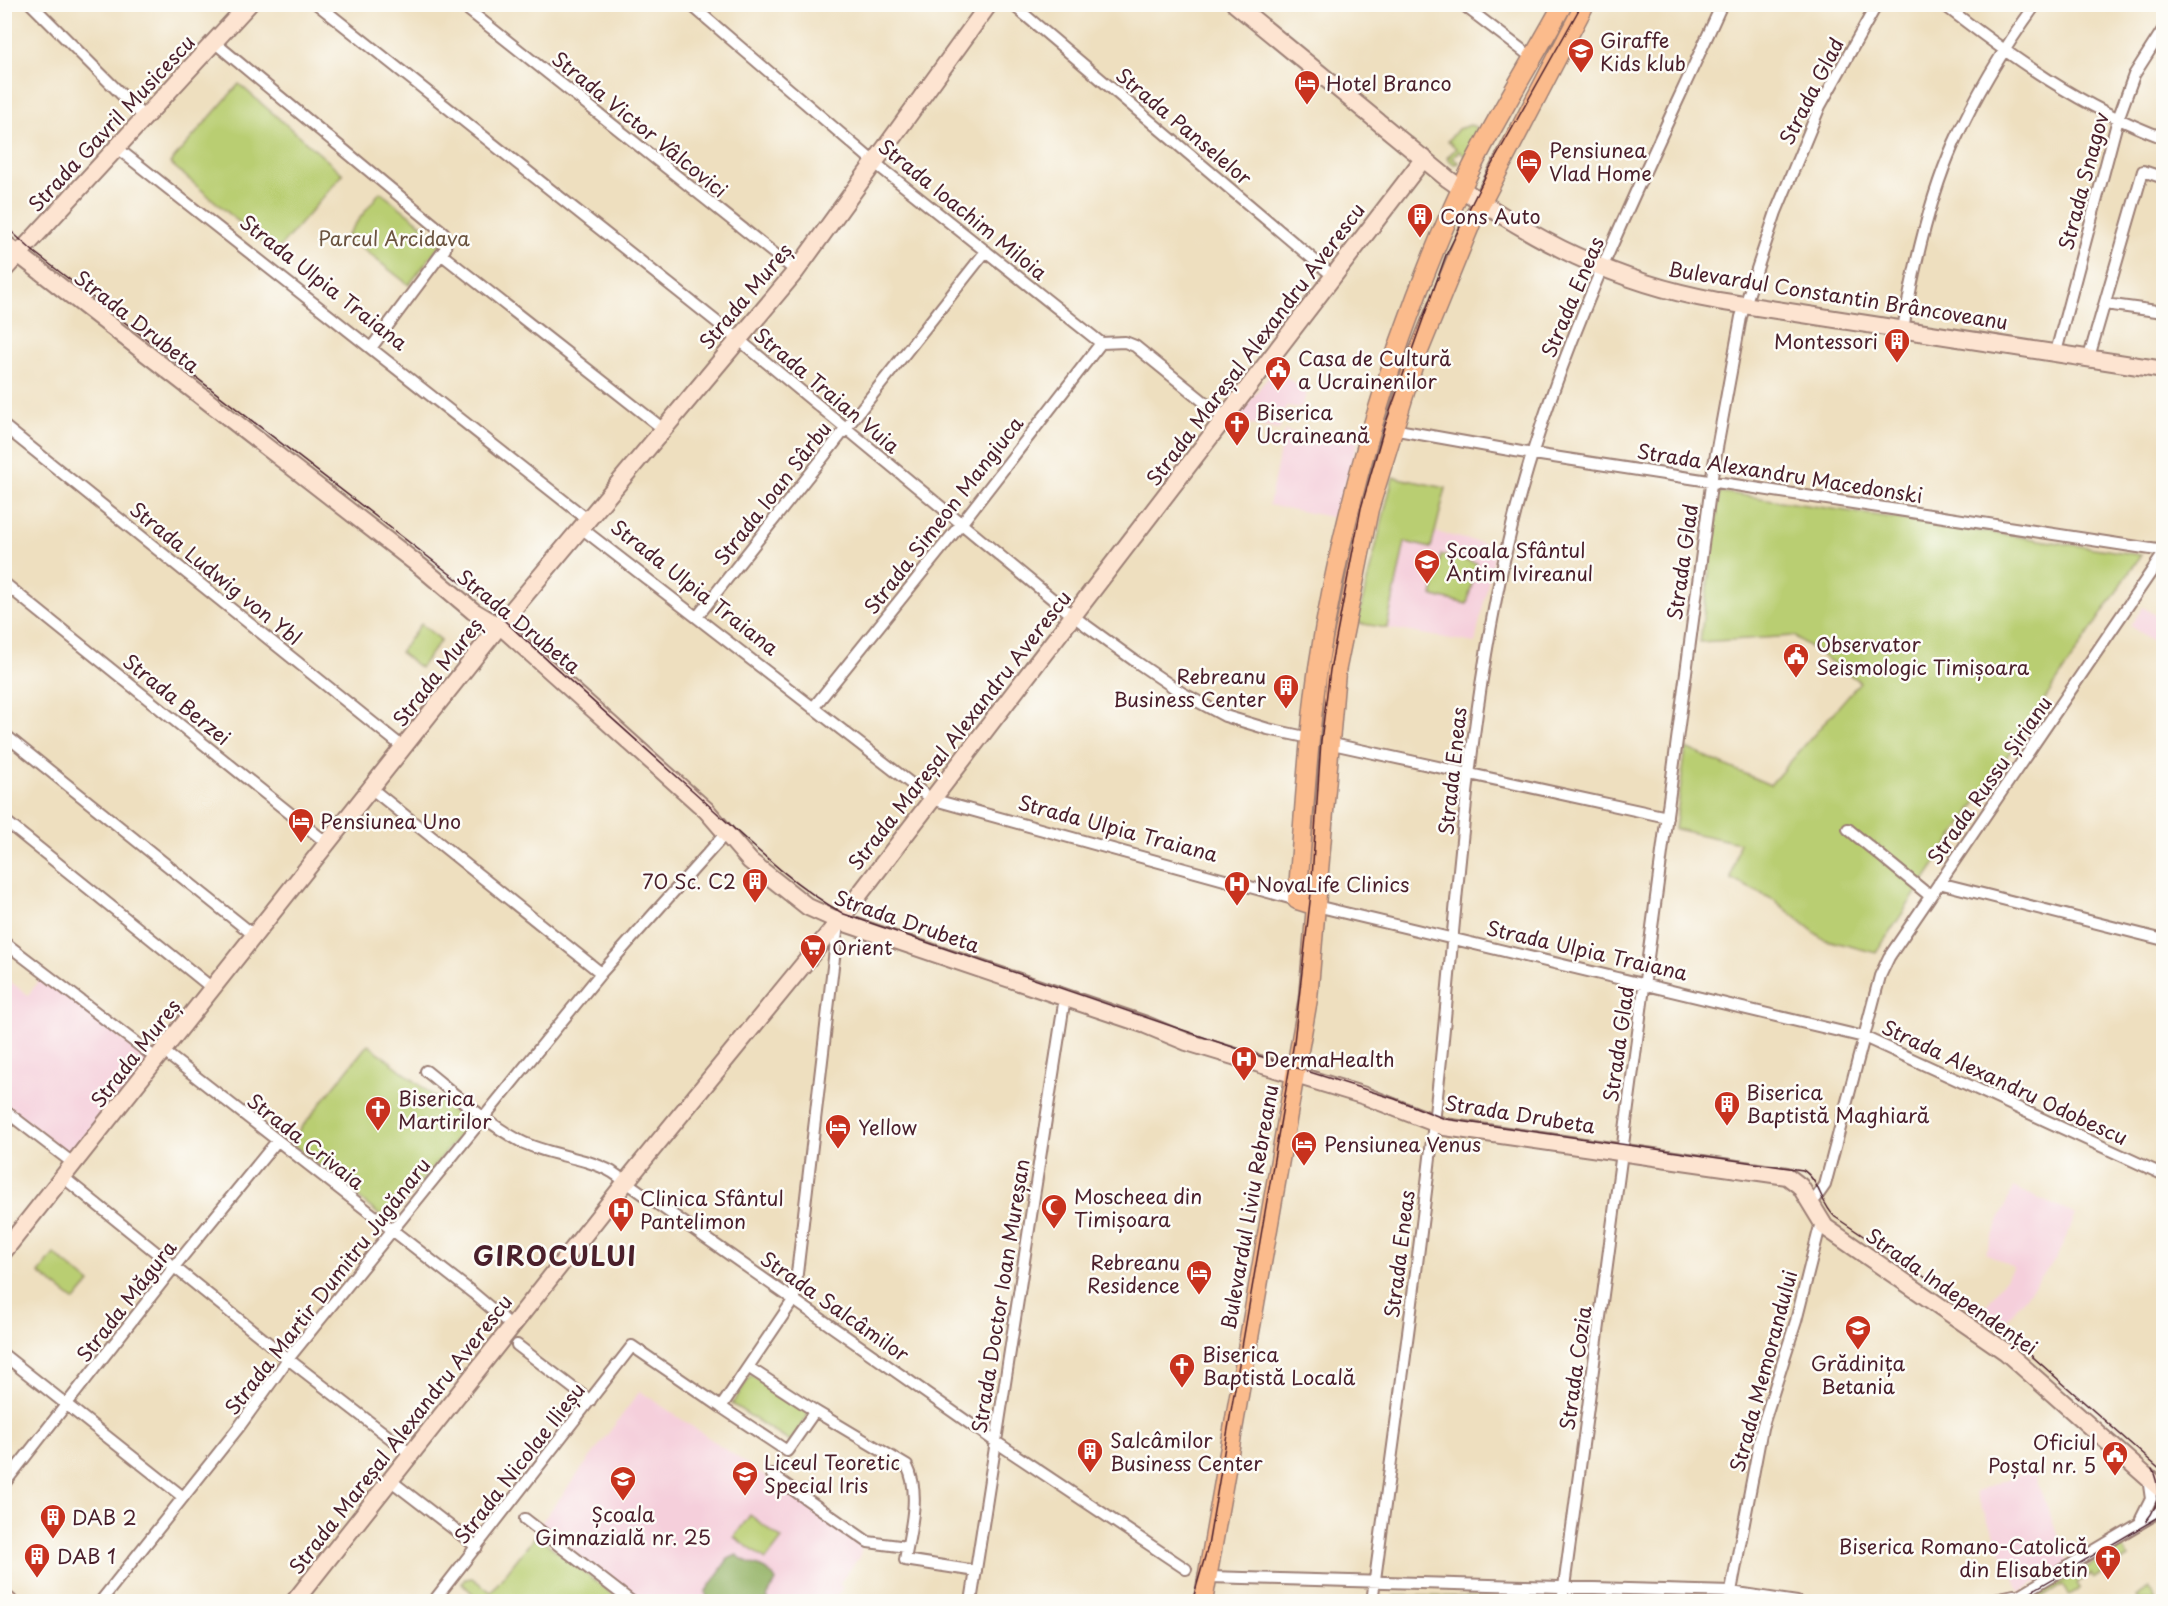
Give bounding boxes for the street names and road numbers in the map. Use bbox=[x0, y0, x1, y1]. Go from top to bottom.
street label: Strada Gavril Musicescu bbox=[21, 28, 201, 218]
street label: Strada Glad bbox=[1771, 32, 1851, 150]
street label: Strada Victor Vâlcovici bbox=[546, 44, 734, 204]
street label: Strada Panselelor bbox=[1109, 60, 1259, 192]
street label: Strada Snagov bbox=[2050, 109, 2116, 253]
street label: Strada Ioachim Miloia bbox=[872, 131, 1054, 287]
street label: Strada Mareșal Alexandru Averescu bbox=[1138, 196, 1372, 492]
street label: Strada Ulpia Traiana bbox=[234, 207, 415, 357]
street label: Strada Eneas bbox=[1533, 232, 1611, 362]
street label: Strada Mureș bbox=[691, 236, 799, 356]
street label: Bulevardul Constantin Brâncoveanu bbox=[1666, 253, 2010, 337]
street label: Strada Drubeta bbox=[68, 262, 207, 380]
street label: Strada Traian Vuia bbox=[747, 320, 907, 461]
street label: Strada Simeon Mangiuca bbox=[856, 409, 1030, 620]
street label: Strada Ioan Sârbu bbox=[706, 415, 838, 571]
street label: Strada Alexandru Macedonski bbox=[1635, 436, 1925, 510]
street label: Strada Ludwig von Ybl bbox=[124, 494, 308, 652]
street label: Strada Glad bbox=[1659, 502, 1705, 622]
street label: Strada Ulpia Traiana bbox=[605, 512, 786, 662]
street label: Strada Drubeta bbox=[451, 562, 588, 681]
street label: Strada Mareșal Alexandru Averescu bbox=[840, 584, 1078, 876]
street label: Strada Mureș bbox=[385, 611, 489, 733]
street label: Strada Berzei bbox=[117, 646, 237, 752]
street label: Strada Russu Șirianu bbox=[1919, 689, 2059, 871]
street label: Strada Eneas bbox=[1430, 705, 1474, 837]
street label: Strada Ulpia Traiana bbox=[1015, 787, 1222, 869]
street label: Strada Drubeta bbox=[830, 882, 984, 960]
street label: Strada Ulpia Traiana bbox=[1483, 912, 1691, 988]
street label: Strada Glad bbox=[1595, 984, 1641, 1104]
street label: Strada Mureș bbox=[83, 992, 187, 1114]
street label: Strada Alexandru Odobescu bbox=[1877, 1012, 2133, 1152]
street label: Bulevardul Liviu Rebreanu bbox=[1213, 1082, 1285, 1332]
street label: Strada Crivaia bbox=[241, 1086, 371, 1197]
street label: Strada Drubeta bbox=[1443, 1087, 1598, 1141]
street label: Strada Martir Dumitru Jugănaru bbox=[217, 1151, 437, 1421]
street label: Strada Doctor Ioan Mureșan bbox=[963, 1157, 1037, 1435]
street label: Strada Eneas bbox=[1376, 1188, 1422, 1320]
street label: Strada Independenței bbox=[1860, 1220, 2044, 1362]
street label: Strada Măgura bbox=[69, 1233, 184, 1368]
street label: Strada Salcâmilor bbox=[755, 1243, 916, 1369]
street label: Strada Memorandului bbox=[1722, 1267, 1804, 1475]
street label: Strada Mareșal Alexandru Averescu bbox=[281, 1288, 519, 1580]
street label: Strada Cozia bbox=[1551, 1303, 1599, 1432]
street label: Strada Nicolae Ilieșu bbox=[446, 1376, 592, 1550]

